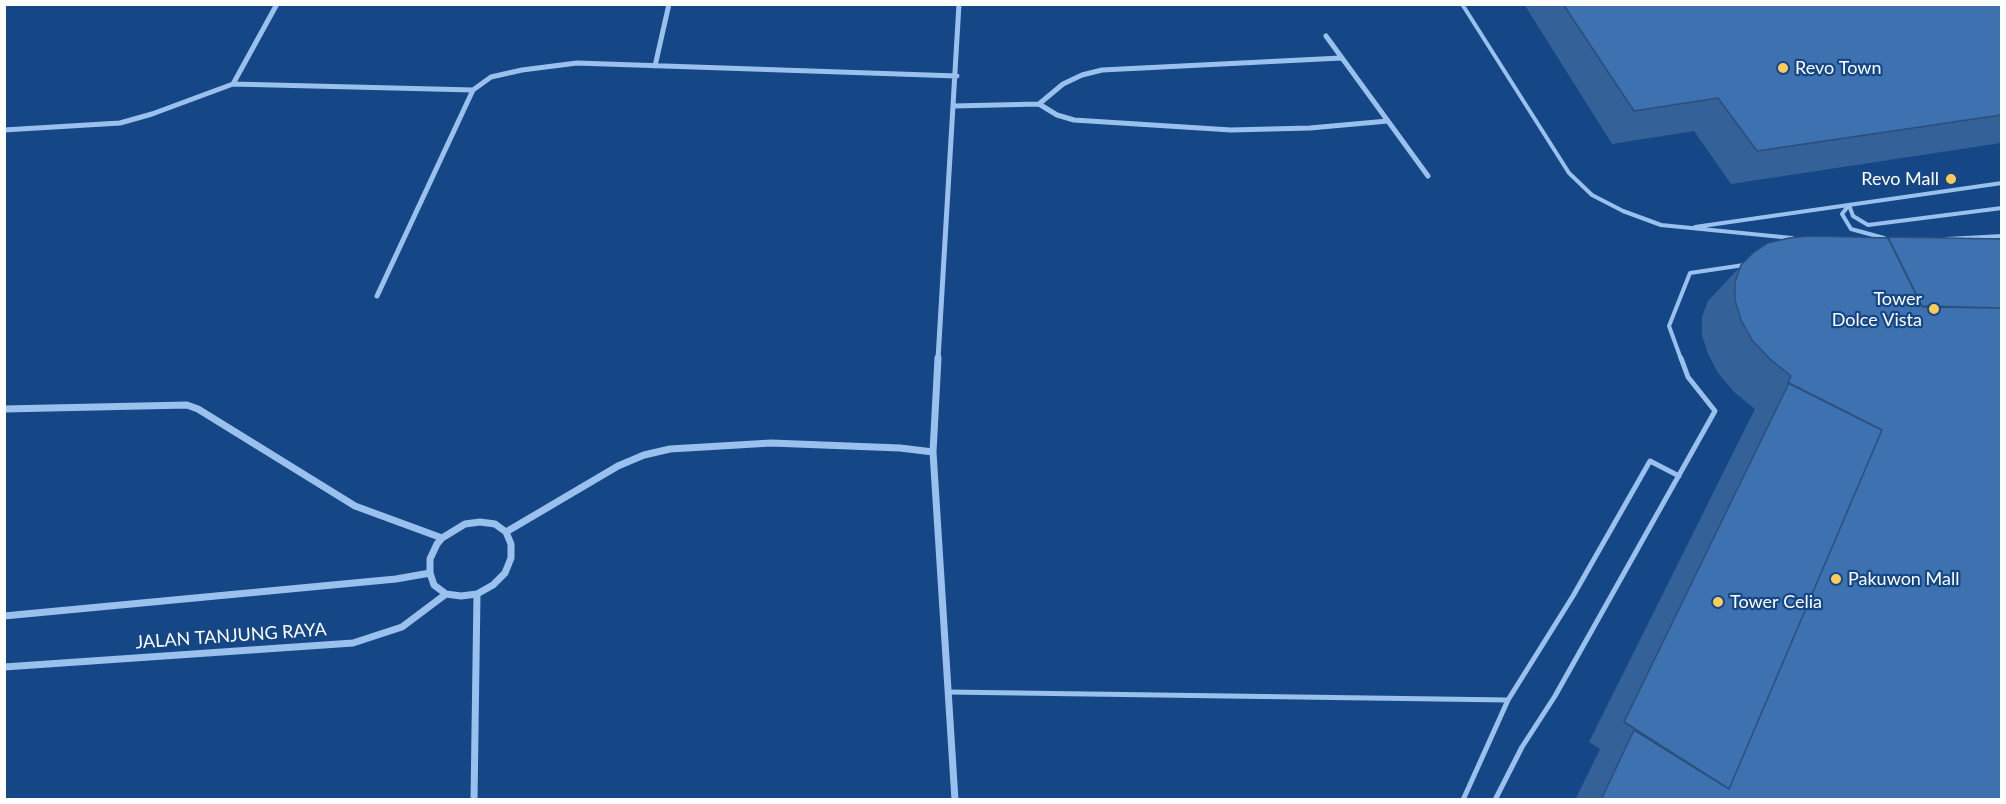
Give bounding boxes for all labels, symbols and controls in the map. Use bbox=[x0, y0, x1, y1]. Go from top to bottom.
place label: Revo Town bbox=[1795, 57, 1882, 79]
marker: Revo Town bbox=[1776, 61, 1790, 75]
place label: Revo Mall bbox=[1861, 168, 1939, 190]
marker: Revo Mall bbox=[1944, 172, 1958, 186]
place label: Tower Dolce Vista bbox=[1832, 288, 1922, 330]
marker: Tower Dolce Vista bbox=[1927, 302, 1941, 316]
place label: Pakuwon Mall bbox=[1848, 568, 1959, 590]
marker: Pakuwon Mall bbox=[1829, 572, 1843, 586]
place label: Tower Celia bbox=[1730, 591, 1822, 613]
marker: Tower Celia bbox=[1711, 595, 1725, 609]
street label: JALAN TANJUNG RAYA bbox=[135, 619, 327, 653]

